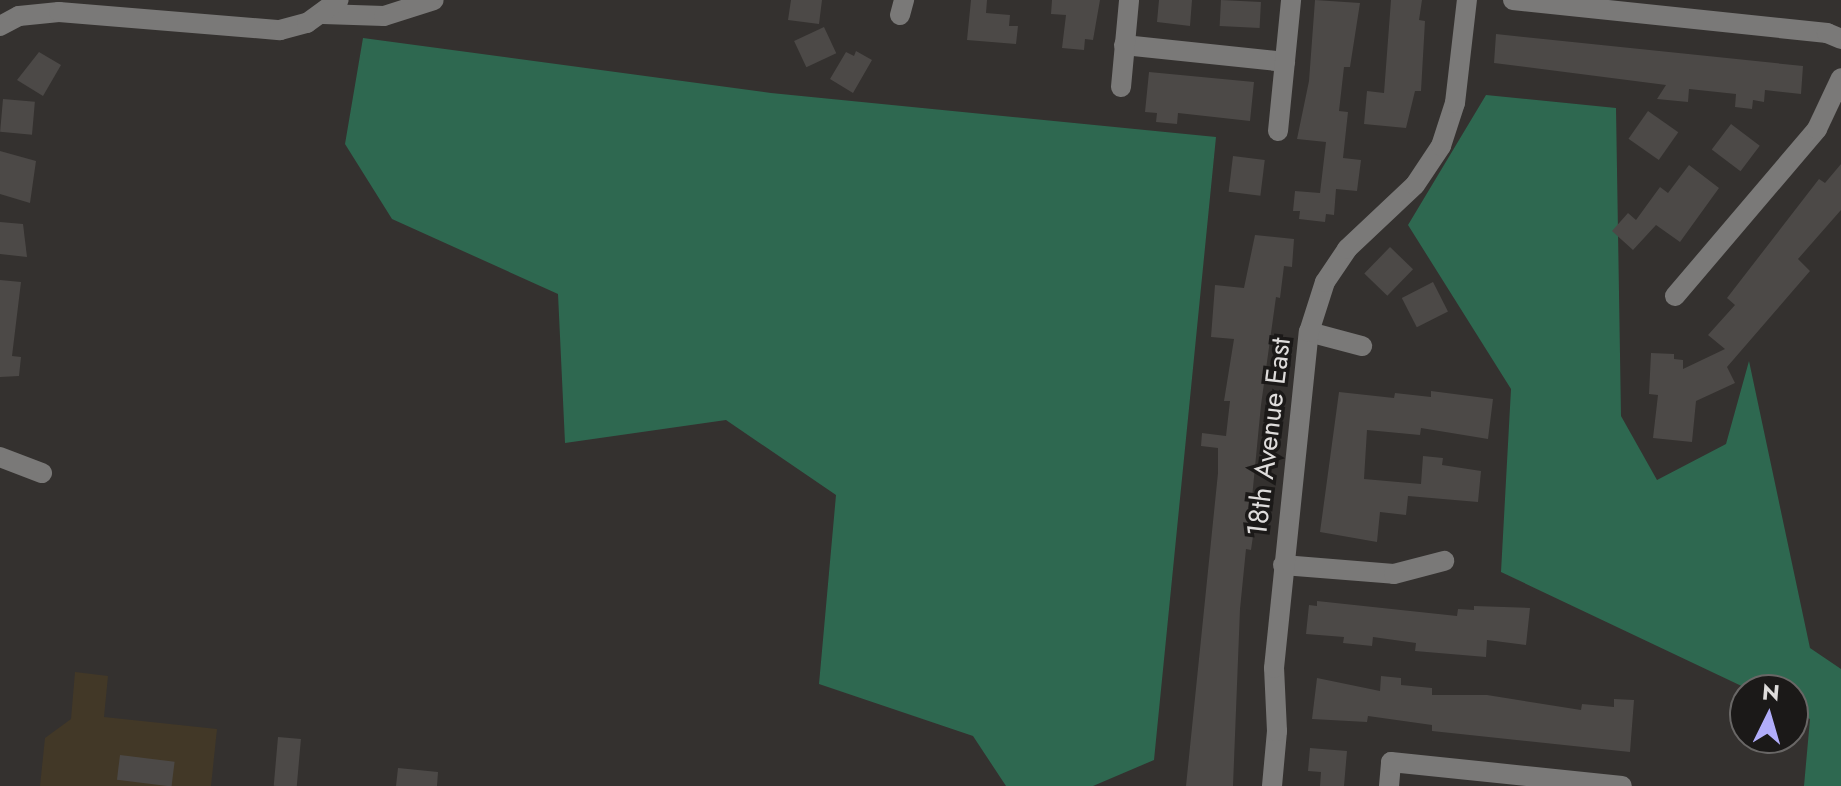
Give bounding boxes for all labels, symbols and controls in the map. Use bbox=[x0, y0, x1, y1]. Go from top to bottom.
street label: 18th Avenue East bbox=[1240, 336, 1298, 538]
north arrow bbox=[1729, 674, 1809, 754]
text: N bbox=[1761, 675, 1781, 709]

